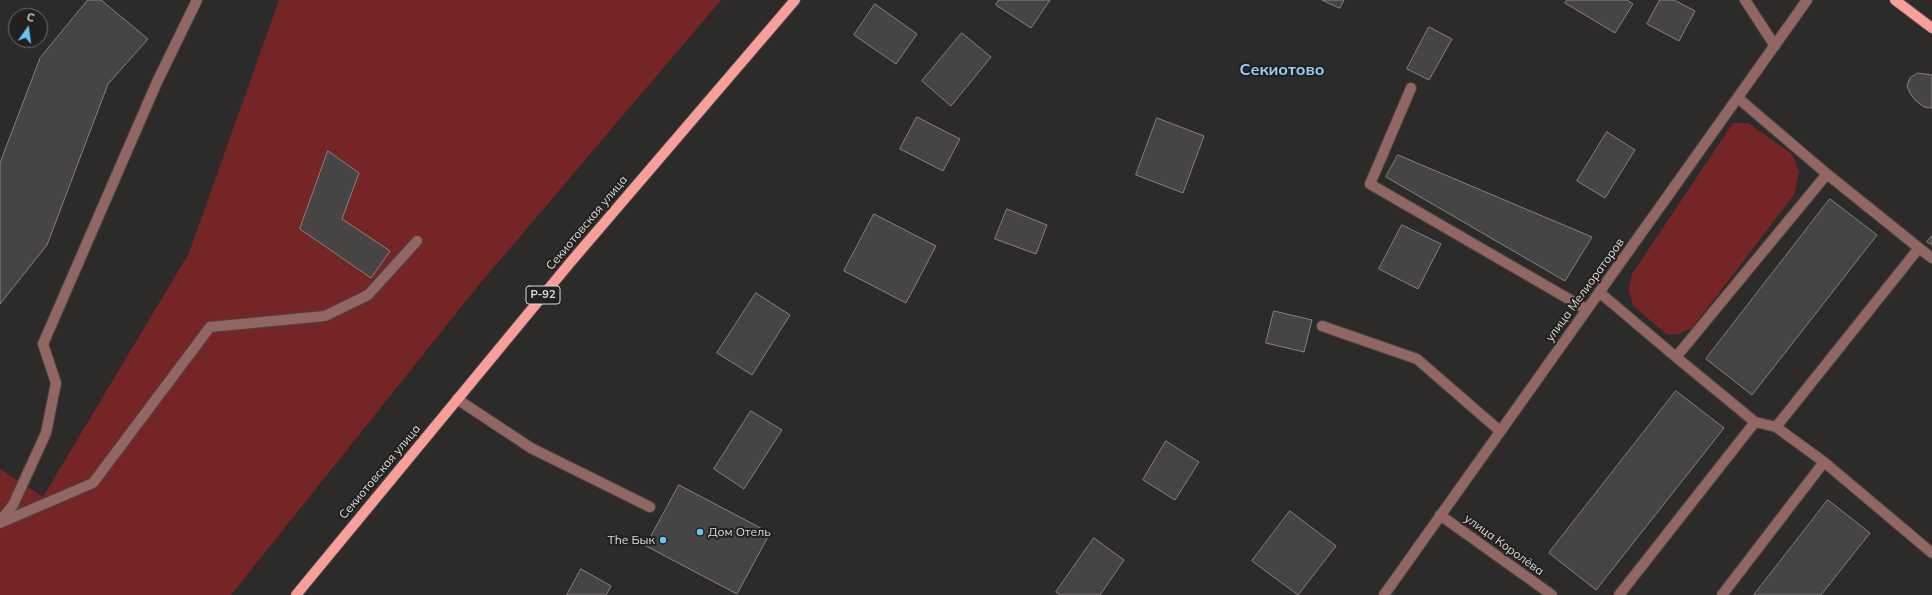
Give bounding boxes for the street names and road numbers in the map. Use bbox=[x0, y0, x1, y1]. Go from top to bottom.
street label: Секиотовская улица bbox=[543, 173, 631, 273]
street label: улица Мелиораторов bbox=[1543, 236, 1627, 344]
road number: Р-92 bbox=[526, 286, 560, 304]
street label: Секиотовская улица bbox=[336, 422, 424, 522]
street label: улица Королёва bbox=[1461, 511, 1547, 579]

